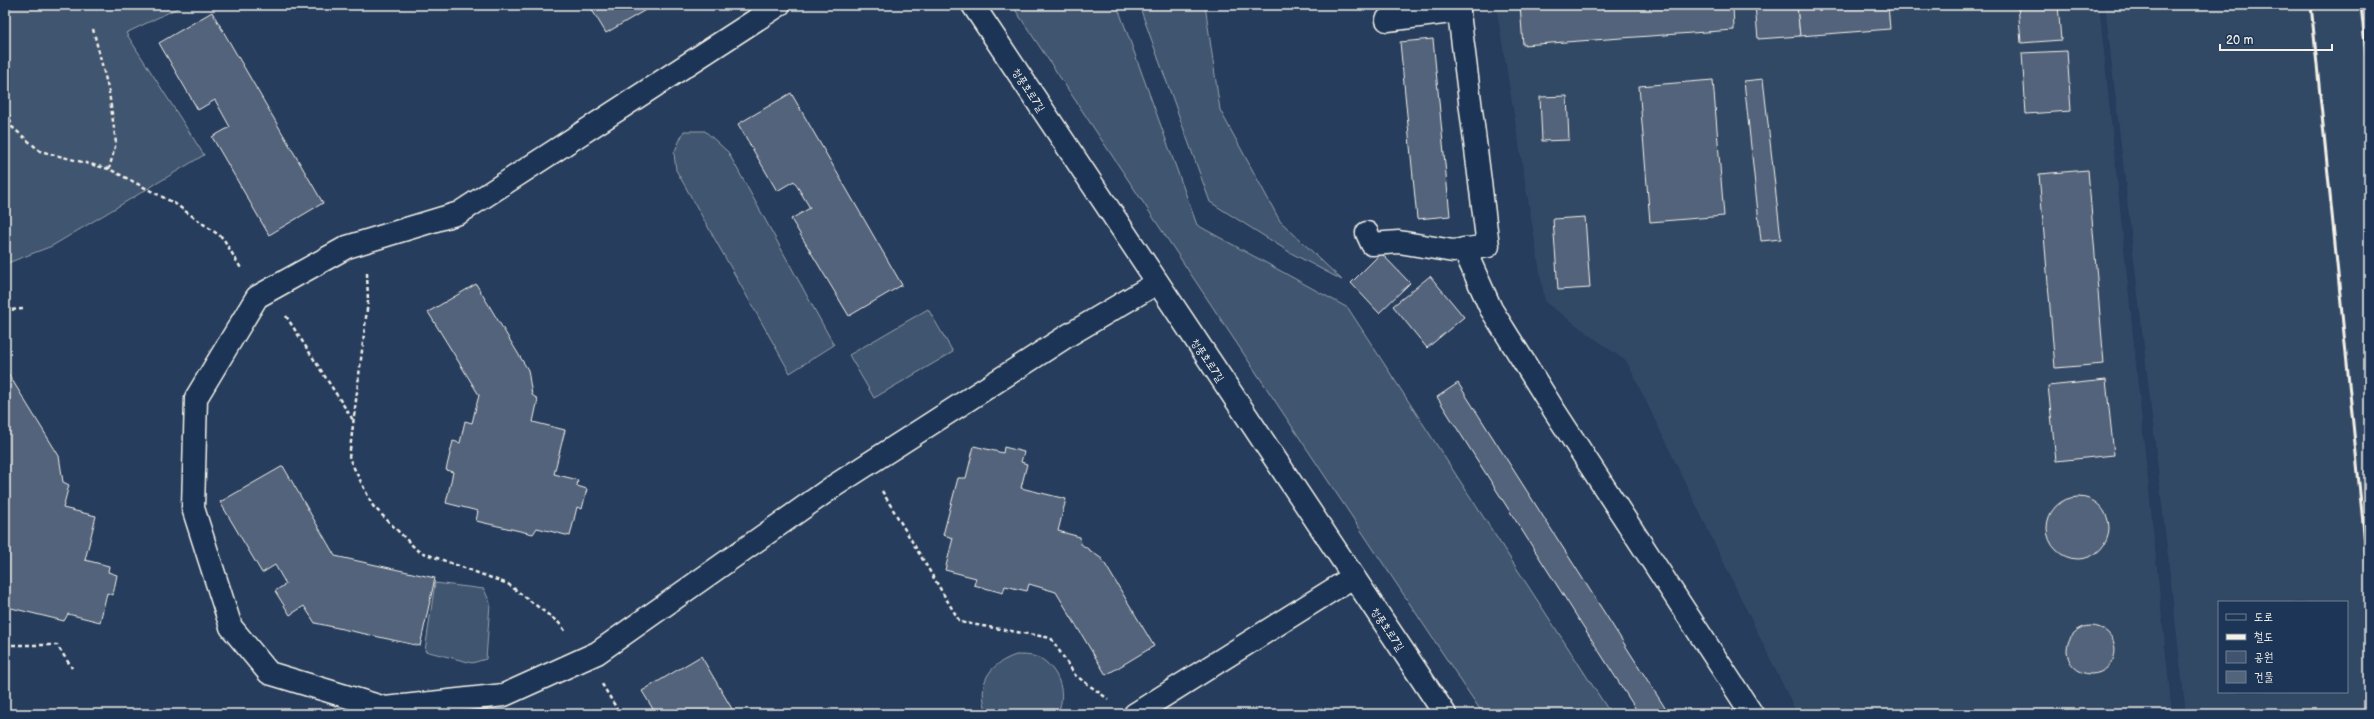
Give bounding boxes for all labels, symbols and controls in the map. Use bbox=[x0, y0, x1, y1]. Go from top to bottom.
scale bar bbox=[2220, 26, 2332, 52]
text: 20 m bbox=[2226, 33, 2253, 48]
street label: 청풍호로7길 bbox=[1010, 66, 1048, 115]
street label: 청풍호로7길 bbox=[1188, 336, 1227, 385]
legend bbox=[2218, 601, 2348, 693]
street label: 청풍호로7길 bbox=[1368, 605, 1407, 654]
text: 도로 bbox=[2254, 610, 2273, 625]
text: 철도 bbox=[2254, 630, 2273, 645]
text: 공원 bbox=[2254, 650, 2273, 665]
text: 건물 bbox=[2254, 670, 2274, 685]

